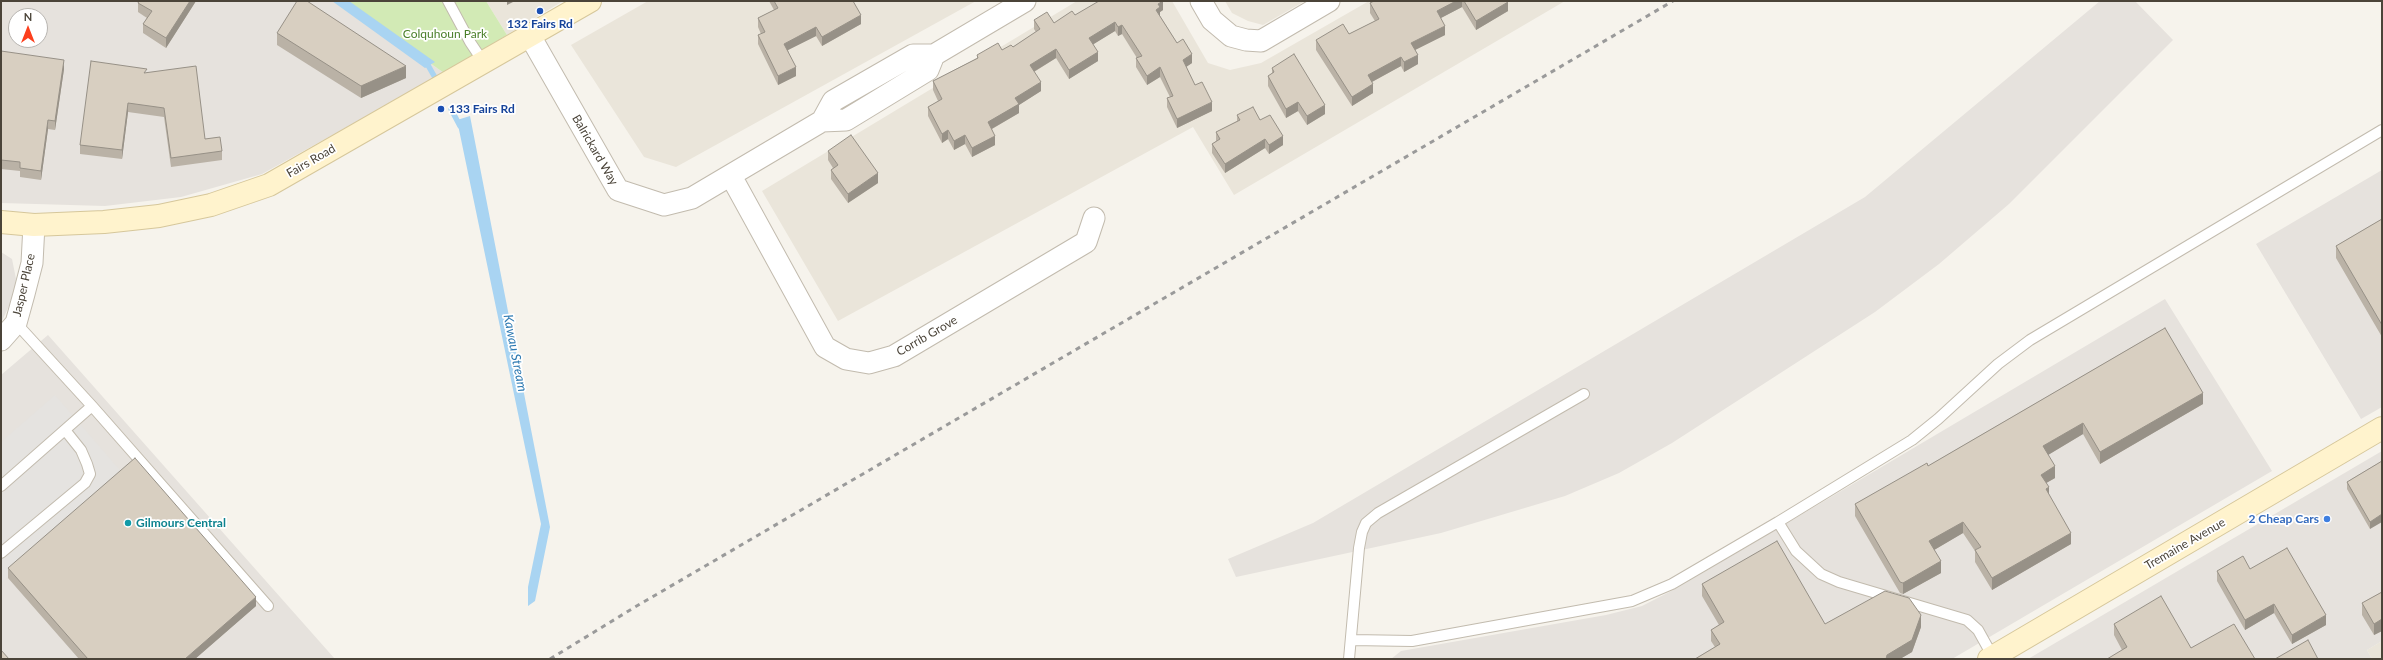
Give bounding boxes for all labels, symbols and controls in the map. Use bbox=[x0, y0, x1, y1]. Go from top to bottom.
marker: 132 Fairs Rd bbox=[535, 6, 545, 16]
north arrow bbox=[8, 8, 48, 48]
text: N bbox=[24, 10, 32, 23]
place label: 132 Fairs Rd bbox=[507, 17, 573, 31]
park label: Colquhoun Park bbox=[403, 27, 487, 41]
place label: 133 Fairs Rd bbox=[449, 102, 515, 116]
marker: 133 Fairs Rd bbox=[436, 104, 446, 114]
street label: Balrickard Way bbox=[569, 112, 621, 188]
street label: Fairs Road bbox=[284, 141, 338, 181]
street label: Jasper Place bbox=[10, 252, 38, 318]
water label: Kawau Stream bbox=[500, 313, 530, 393]
street label: Corrib Grove bbox=[894, 313, 960, 359]
place label: 2 Cheap Cars bbox=[2248, 512, 2319, 526]
marker: 2 Cheap Cars bbox=[2322, 514, 2332, 524]
street label: Tremaine Avenue bbox=[2142, 515, 2228, 573]
place label: Gilmours Central bbox=[136, 516, 226, 530]
marker: Gilmours Central bbox=[123, 518, 133, 528]

